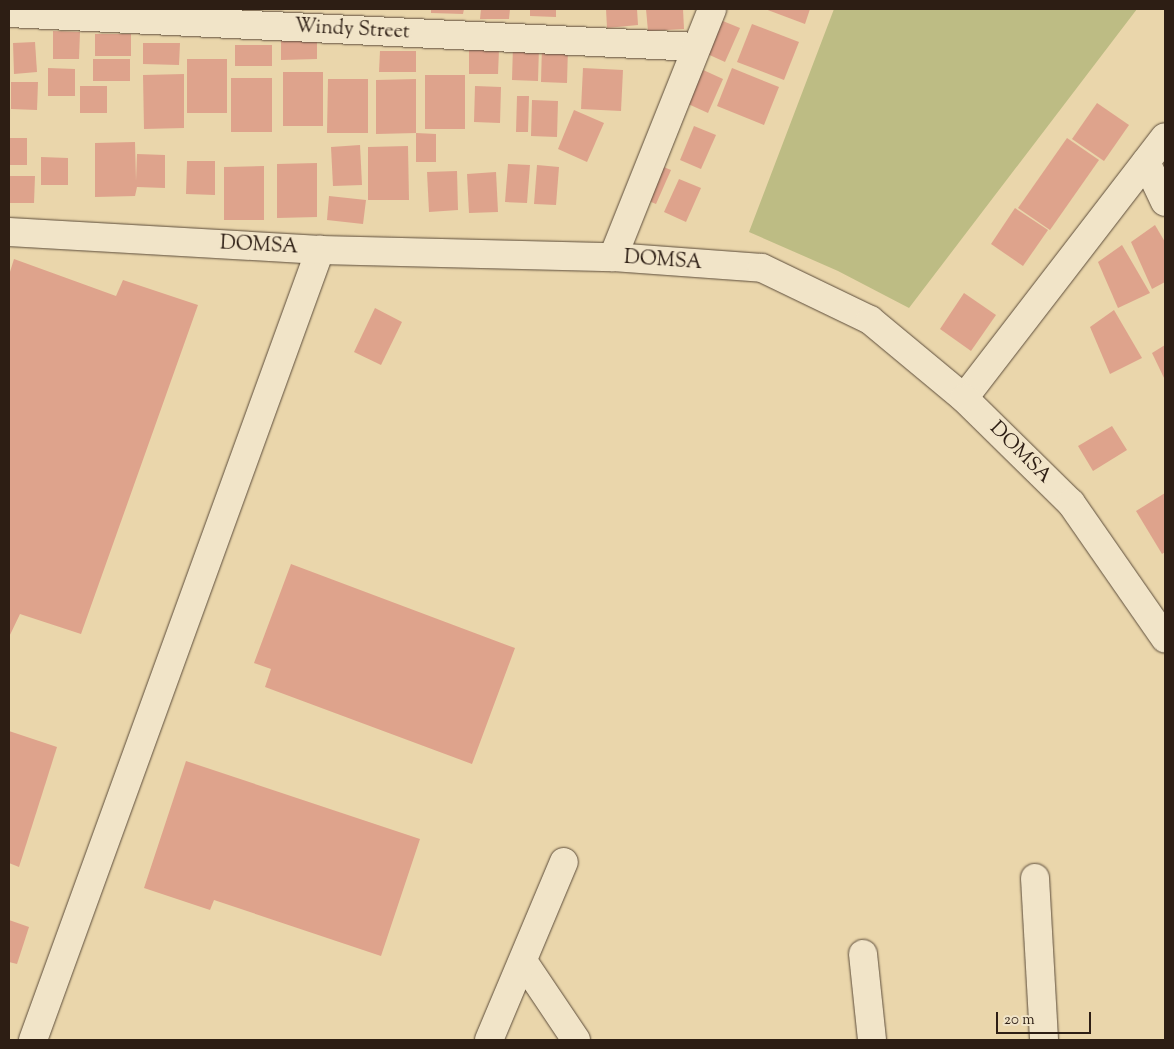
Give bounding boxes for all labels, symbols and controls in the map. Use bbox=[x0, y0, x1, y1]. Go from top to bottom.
street label: Windy Street bbox=[294, 15, 410, 45]
street label: DOMSA bbox=[219, 232, 299, 260]
street label: DOMSA bbox=[623, 246, 703, 276]
street label: DOMSA bbox=[984, 417, 1056, 489]
scale bar bbox=[999, 1002, 1094, 1034]
text: 20 m bbox=[1004, 1010, 1035, 1031]

